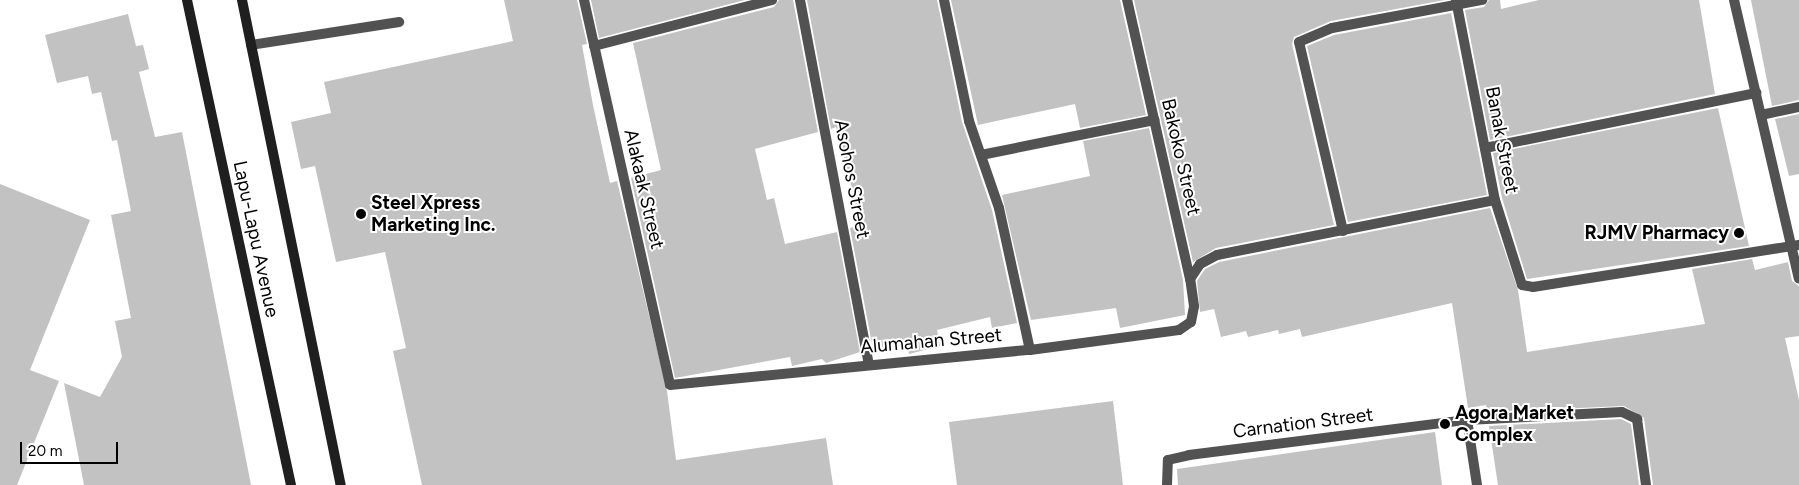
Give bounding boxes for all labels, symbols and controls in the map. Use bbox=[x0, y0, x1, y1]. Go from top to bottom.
street label: Banak Street bbox=[1480, 84, 1524, 196]
street label: Bakoko Street bbox=[1156, 96, 1206, 218]
street label: Asohos Street bbox=[829, 117, 875, 241]
street label: Alakaak Street bbox=[619, 127, 669, 251]
street label: Lapu-Lapu Avenue bbox=[228, 159, 284, 319]
place label: Steel Xpress Marketing Inc. bbox=[371, 192, 496, 236]
marker: Steel Xpress Marketing Inc. bbox=[355, 208, 367, 220]
place label: RJMV Pharmacy bbox=[1585, 222, 1729, 244]
marker: RJMV Pharmacy bbox=[1733, 227, 1745, 239]
street label: Alumahan Street bbox=[859, 323, 1003, 359]
place label: Agora Market Complex bbox=[1455, 402, 1574, 446]
street label: Carnation Street bbox=[1232, 403, 1374, 443]
marker: Agora Market Complex bbox=[1439, 418, 1451, 430]
scale bar bbox=[22, 432, 120, 464]
text: 20 m bbox=[28, 442, 62, 460]

